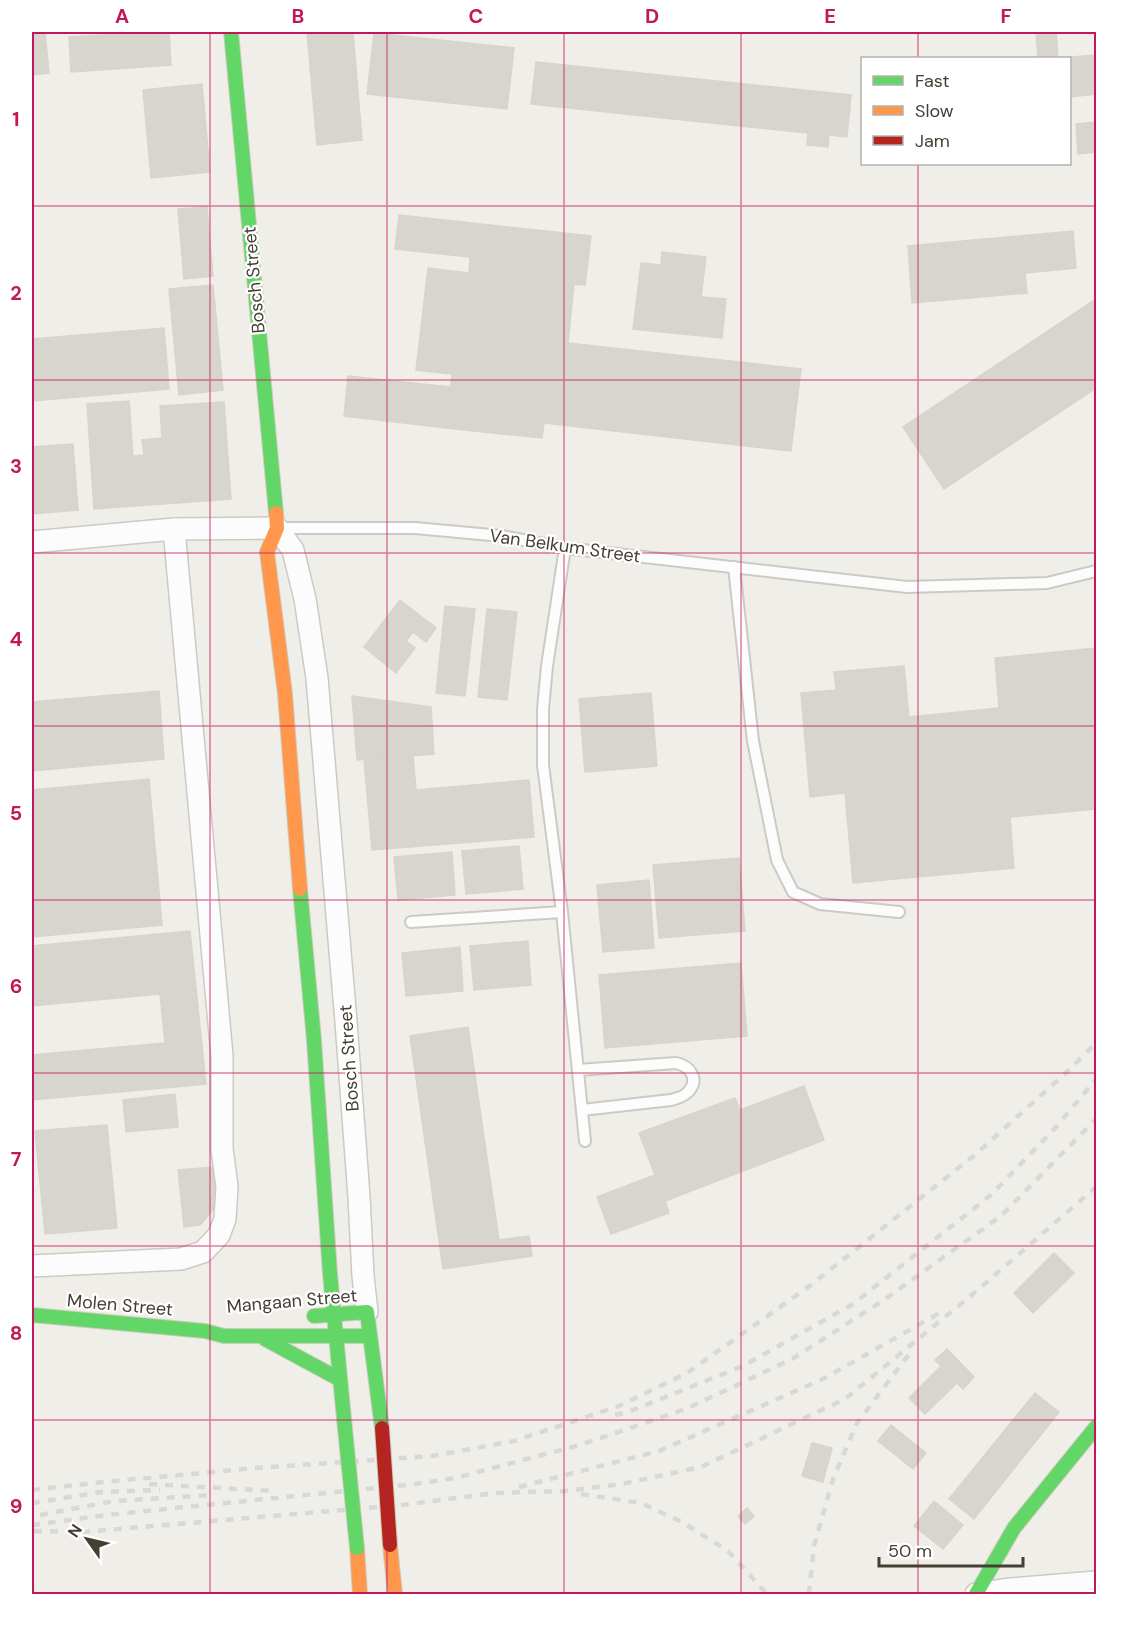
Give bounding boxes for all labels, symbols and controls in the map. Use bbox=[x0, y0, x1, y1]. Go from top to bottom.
text: A bbox=[115, 3, 129, 29]
text: B bbox=[292, 3, 304, 29]
text: C bbox=[469, 3, 483, 29]
text: D bbox=[645, 3, 659, 29]
text: E bbox=[824, 3, 836, 29]
text: F bbox=[1000, 3, 1012, 29]
legend bbox=[861, 57, 1071, 165]
text: Fast bbox=[915, 69, 950, 93]
text: Slow bbox=[915, 99, 954, 123]
text: 1 bbox=[12, 106, 20, 132]
text: Jam bbox=[915, 129, 950, 153]
street label: Bosch Street bbox=[237, 226, 271, 334]
text: 2 bbox=[10, 280, 22, 306]
text: 3 bbox=[10, 453, 22, 479]
street label: Van Belkum Street bbox=[488, 524, 642, 568]
text: 4 bbox=[10, 626, 23, 652]
text: 5 bbox=[10, 800, 22, 826]
text: 6 bbox=[10, 973, 22, 999]
street label: Bosch Street bbox=[333, 1004, 365, 1112]
text: 7 bbox=[11, 1146, 22, 1172]
street label: Mangaan Street bbox=[226, 1283, 358, 1319]
street label: Molen Street bbox=[66, 1288, 174, 1322]
text: 8 bbox=[10, 1320, 22, 1346]
text: 9 bbox=[10, 1493, 22, 1519]
north arrow bbox=[57, 1509, 117, 1569]
text: N bbox=[63, 1520, 87, 1542]
scale bar bbox=[879, 1530, 1023, 1568]
text: 50 m bbox=[888, 1539, 932, 1563]

